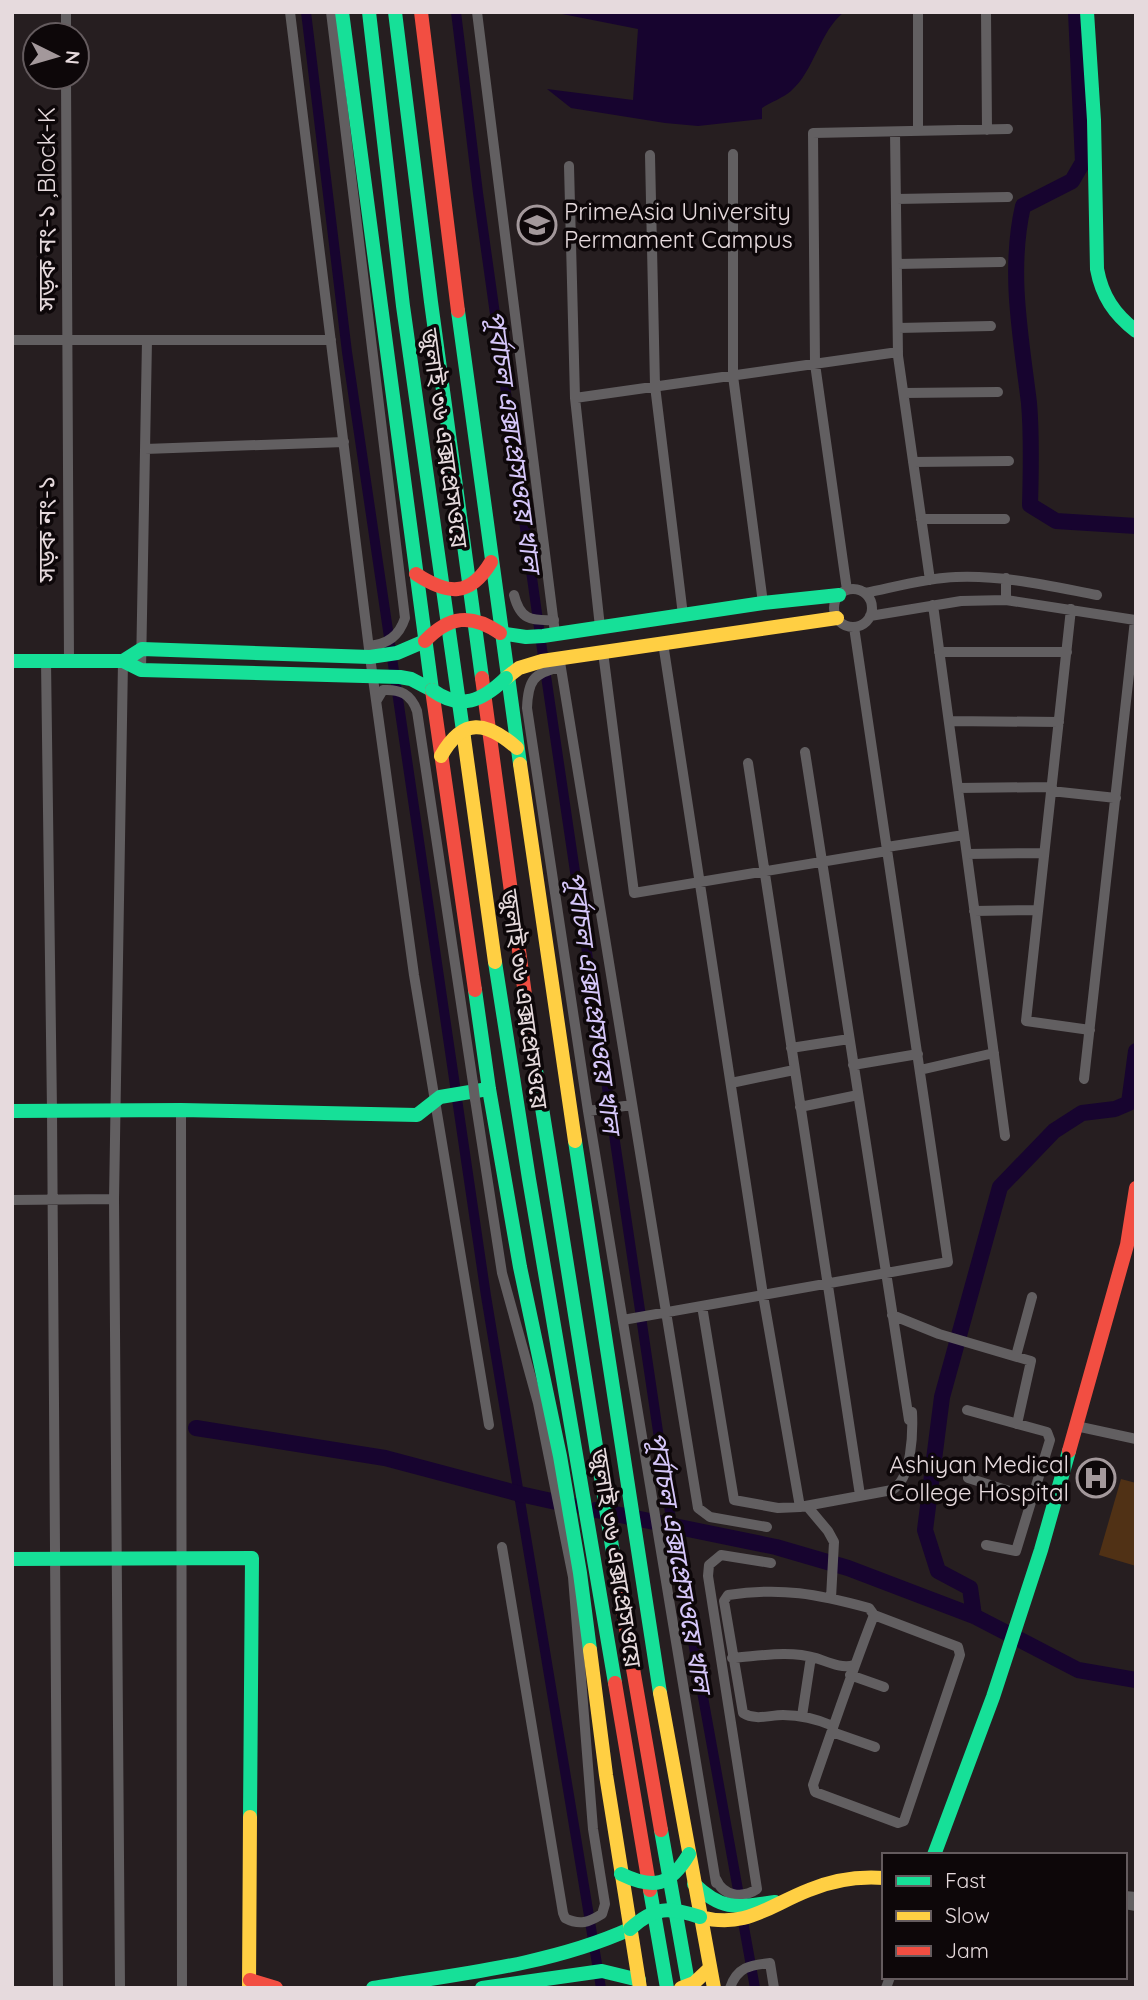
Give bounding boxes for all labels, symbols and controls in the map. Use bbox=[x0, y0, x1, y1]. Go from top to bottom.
north arrow bbox=[21, 21, 91, 91]
text: N bbox=[60, 49, 85, 65]
street label: সড়ক নং-১ ,Block-K bbox=[31, 107, 61, 312]
place label: PrimeAsia University Permament Campus bbox=[564, 196, 793, 254]
school or university icon: PrimeAsia University Permament Campus bbox=[516, 204, 558, 246]
water label: পূর্বাচল এক্সপ্রেসওয়ে খাল bbox=[479, 308, 549, 579]
street label: জুলাই ৩৬ এক্সপ্রেসওয়ে bbox=[415, 325, 475, 551]
street label: সড়ক নং-১ bbox=[31, 476, 61, 583]
water label: পূর্বাচল এক্সপ্রেসওয়ে খাল bbox=[559, 869, 629, 1140]
street label: জুলাই ৩৬ এক্সপ্রেসওয়ে bbox=[495, 886, 555, 1112]
water label: পূর্বাচল এক্সপ্রেসওয়ে খাল bbox=[641, 1429, 720, 1700]
street label: জুলাই ৩৬ এক্সপ্রেসওয়ে bbox=[585, 1445, 649, 1671]
place label: Ashiyan Medical College Hospital bbox=[889, 1449, 1069, 1507]
hospital icon: Ashiyan Medical College Hospital bbox=[1075, 1457, 1117, 1499]
legend bbox=[882, 1853, 1127, 1979]
text: Fast bbox=[945, 1867, 986, 1893]
text: Slow bbox=[945, 1902, 990, 1928]
text: Jam bbox=[945, 1937, 989, 1963]

